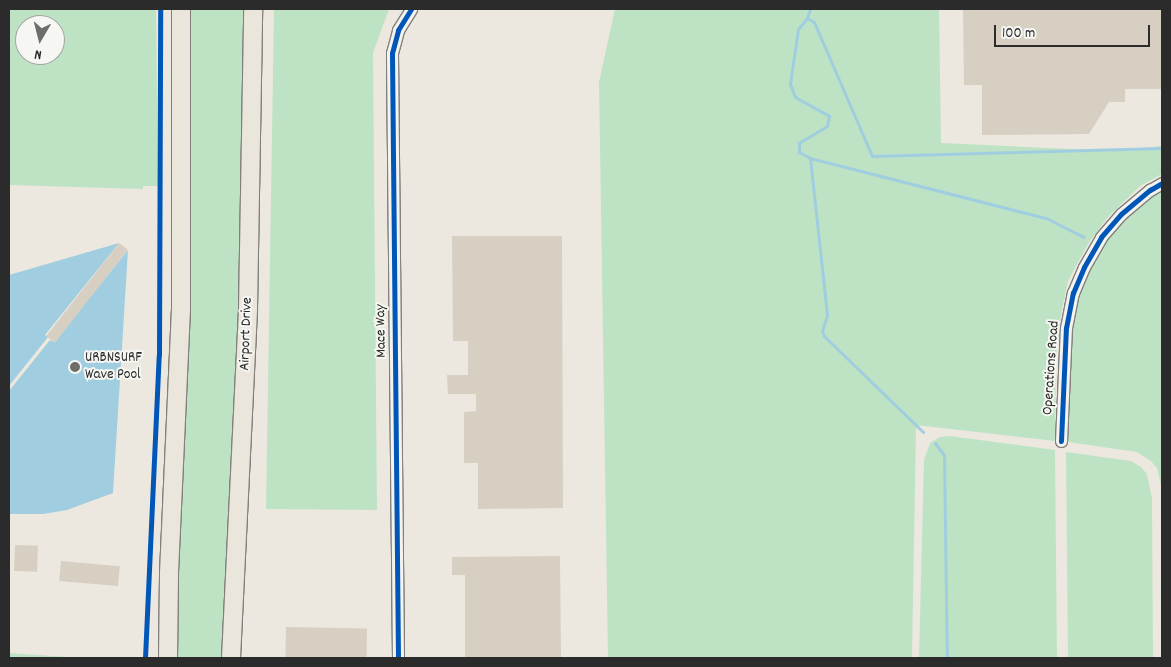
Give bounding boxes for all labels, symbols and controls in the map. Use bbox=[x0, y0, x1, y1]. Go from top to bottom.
north arrow bbox=[15, 15, 65, 65]
scale bar bbox=[996, 15, 1152, 47]
text: 100 m bbox=[1002, 23, 1035, 45]
text: N bbox=[33, 43, 43, 64]
street label: Airport Drive bbox=[237, 297, 257, 371]
street label: Mace Way bbox=[373, 304, 391, 358]
street label: Operations Road bbox=[1040, 320, 1064, 416]
place label: URBNSURF Wave Pool bbox=[85, 349, 142, 384]
marker: URBNSURF Wave Pool bbox=[69, 361, 81, 373]

